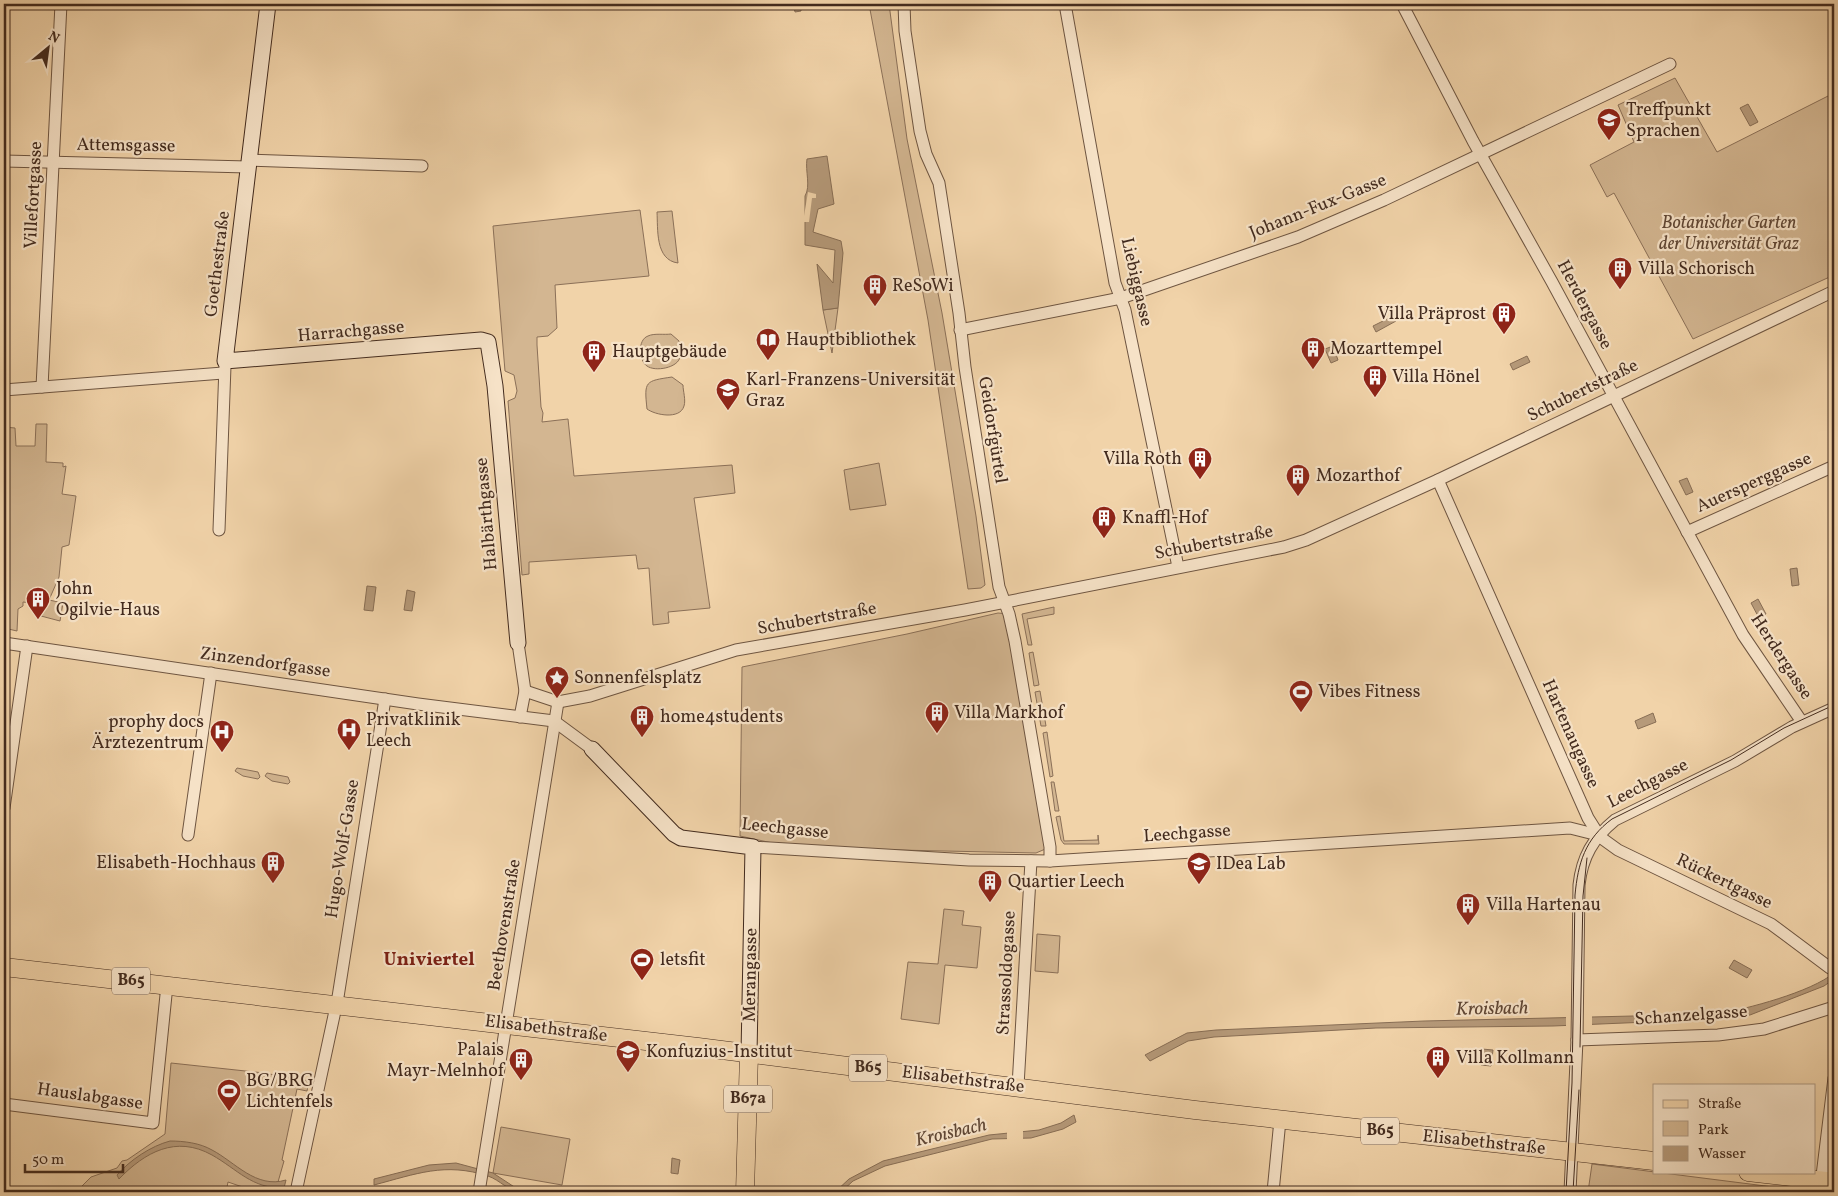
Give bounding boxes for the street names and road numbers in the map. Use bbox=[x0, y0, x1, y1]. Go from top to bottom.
street label: Attemsgasse bbox=[76, 133, 176, 159]
street label: Villefortgasse bbox=[19, 140, 49, 250]
street label: Johann-Fux-Gasse bbox=[1246, 168, 1390, 246]
street label: Goethestraße bbox=[199, 210, 237, 318]
street label: Liebiggasse bbox=[1114, 235, 1158, 329]
street label: Herdergasse bbox=[1550, 256, 1618, 354]
street label: Harrachgasse bbox=[297, 315, 405, 349]
street label: Schubertstraße bbox=[1523, 353, 1643, 429]
street label: Geidorfgürtel bbox=[971, 375, 1013, 485]
street label: Auersperggasse bbox=[1692, 446, 1816, 520]
street label: Halbärthgasse bbox=[470, 456, 504, 572]
street label: Schubertstraße bbox=[1152, 519, 1276, 567]
street label: Schubertstraße bbox=[756, 596, 878, 642]
street label: Herdergasse bbox=[1744, 609, 1818, 705]
street label: Zinzendorfgasse bbox=[198, 641, 332, 685]
street label: Hartenaugasse bbox=[1535, 676, 1605, 792]
street label: Leechgasse bbox=[1603, 753, 1693, 815]
street label: Hugo-Wolf-Gasse bbox=[320, 778, 366, 920]
street label: Leechgasse bbox=[740, 812, 830, 846]
street label: Leechgasse bbox=[1142, 818, 1232, 850]
street label: Rückertgasse bbox=[1672, 848, 1776, 916]
street label: Beethovenstraße bbox=[482, 857, 528, 993]
street label: Strassoldogasse bbox=[991, 910, 1023, 1036]
street label: Merangasse bbox=[738, 928, 764, 1022]
road number: B65 bbox=[112, 968, 150, 994]
street label: Schanzelgasse bbox=[1634, 1000, 1748, 1032]
street label: Elisabethstraße bbox=[483, 1009, 609, 1049]
road number: B65 bbox=[849, 1054, 887, 1082]
street label: Elisabethstraße bbox=[900, 1060, 1026, 1100]
street label: Hauslabgasse bbox=[35, 1077, 145, 1117]
road number: B67a bbox=[724, 1086, 772, 1112]
road number: B65 bbox=[1361, 1118, 1399, 1144]
street label: Elisabethstraße bbox=[1421, 1124, 1547, 1162]

